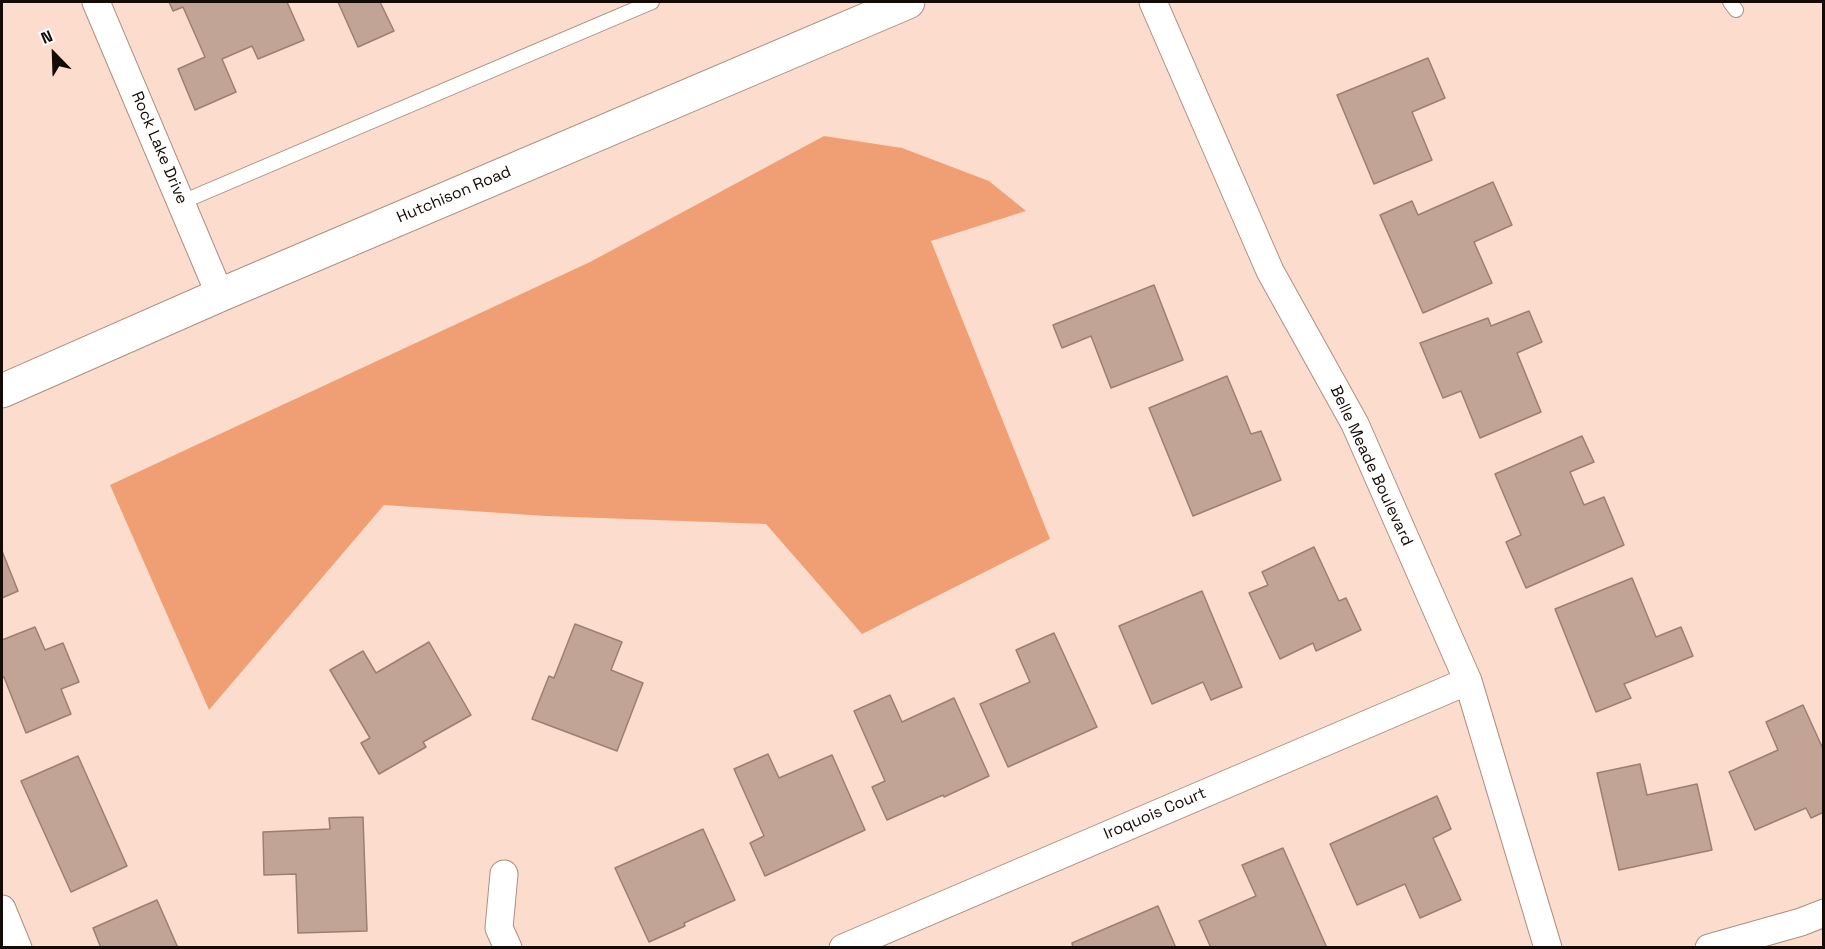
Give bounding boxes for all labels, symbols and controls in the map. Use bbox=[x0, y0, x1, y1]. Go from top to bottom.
north arrow bbox=[24, 24, 84, 84]
text: N bbox=[38, 25, 56, 49]
street label: Rock Lake Drive bbox=[127, 89, 191, 207]
street label: Hutchison Road bbox=[394, 162, 514, 228]
street label: Belle Meade Boulevard bbox=[1325, 383, 1417, 549]
street label: Iroquois Court bbox=[1101, 784, 1209, 844]

